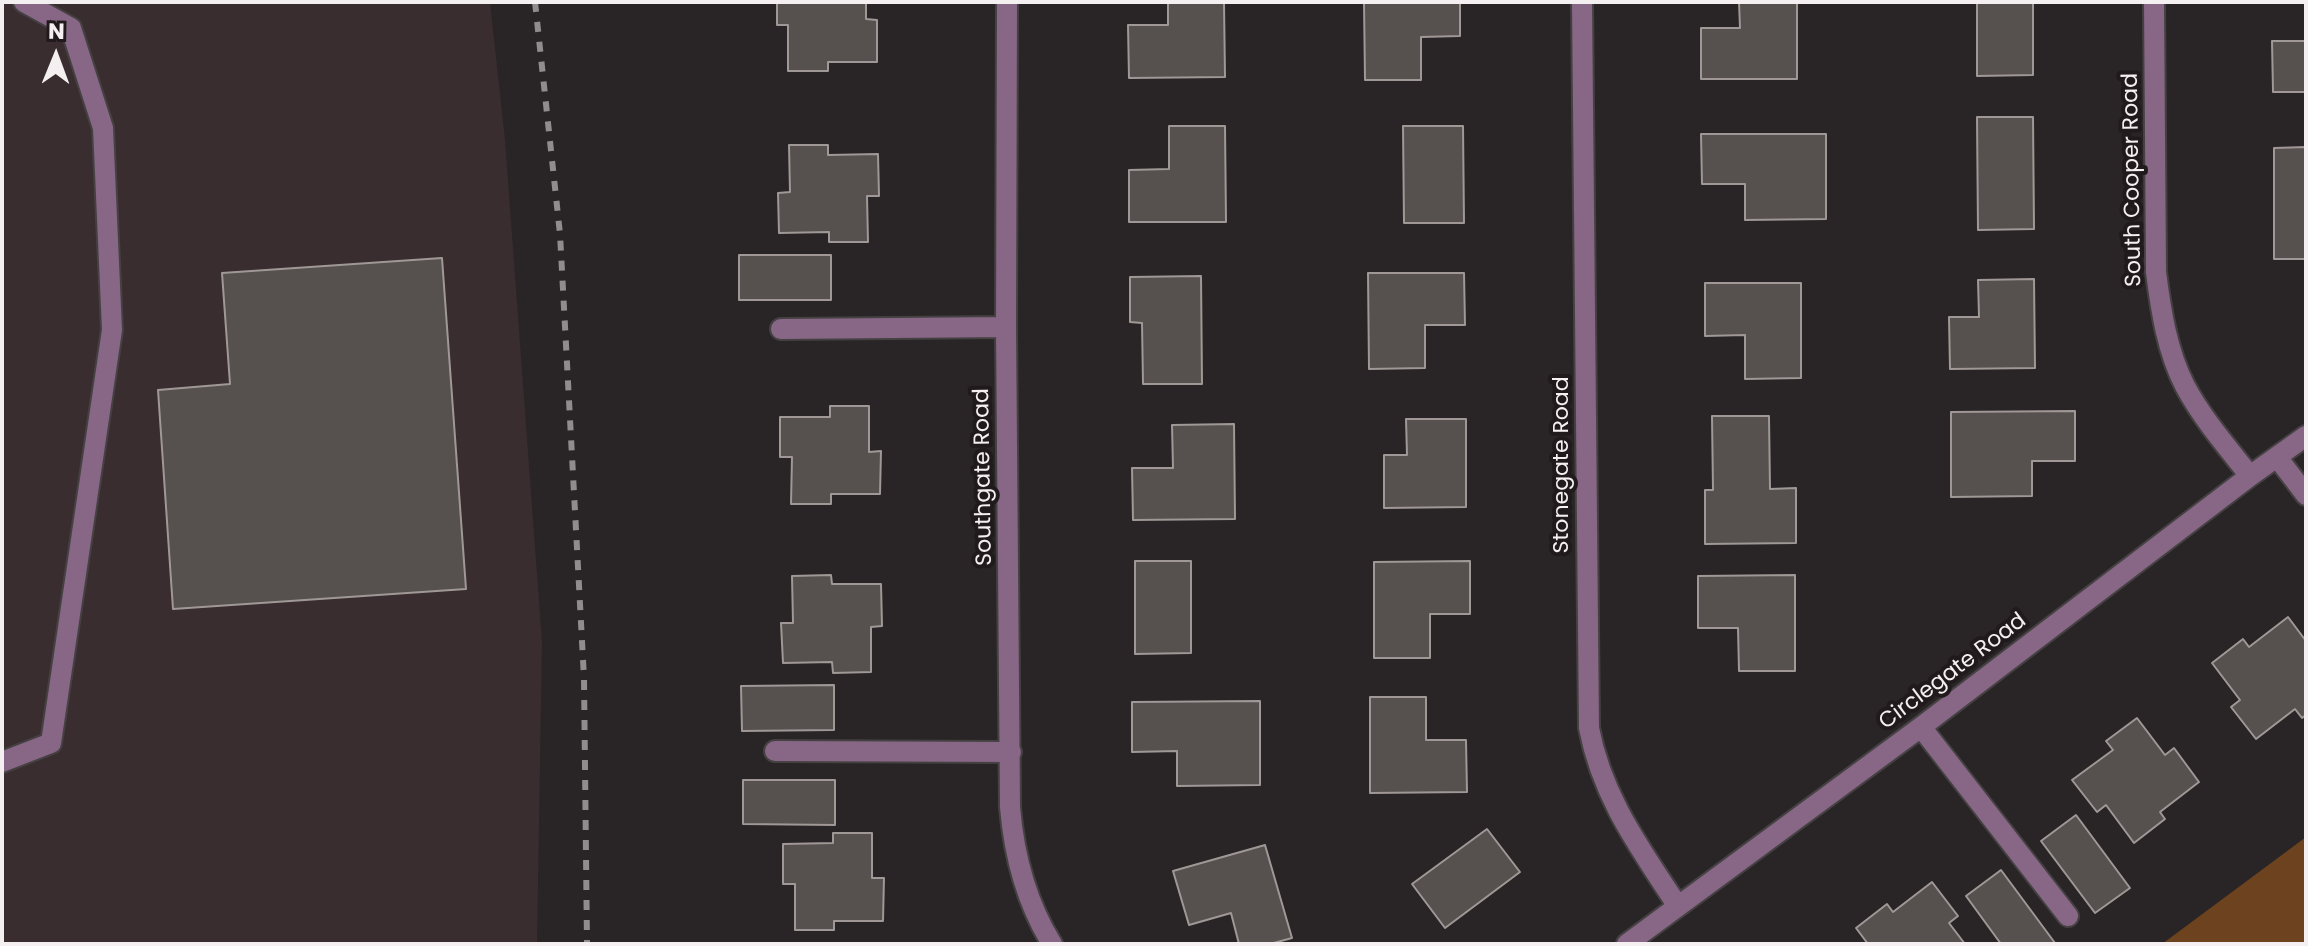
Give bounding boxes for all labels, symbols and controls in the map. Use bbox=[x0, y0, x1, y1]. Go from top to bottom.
north arrow bbox=[16, 16, 96, 96]
text: N bbox=[48, 16, 65, 47]
street label: South Cooper Road bbox=[2118, 73, 2148, 287]
street label: Stonegate Road bbox=[1549, 376, 1575, 554]
street label: Southgate Road bbox=[969, 388, 999, 566]
street label: Circlegate Road bbox=[1874, 608, 2032, 736]

